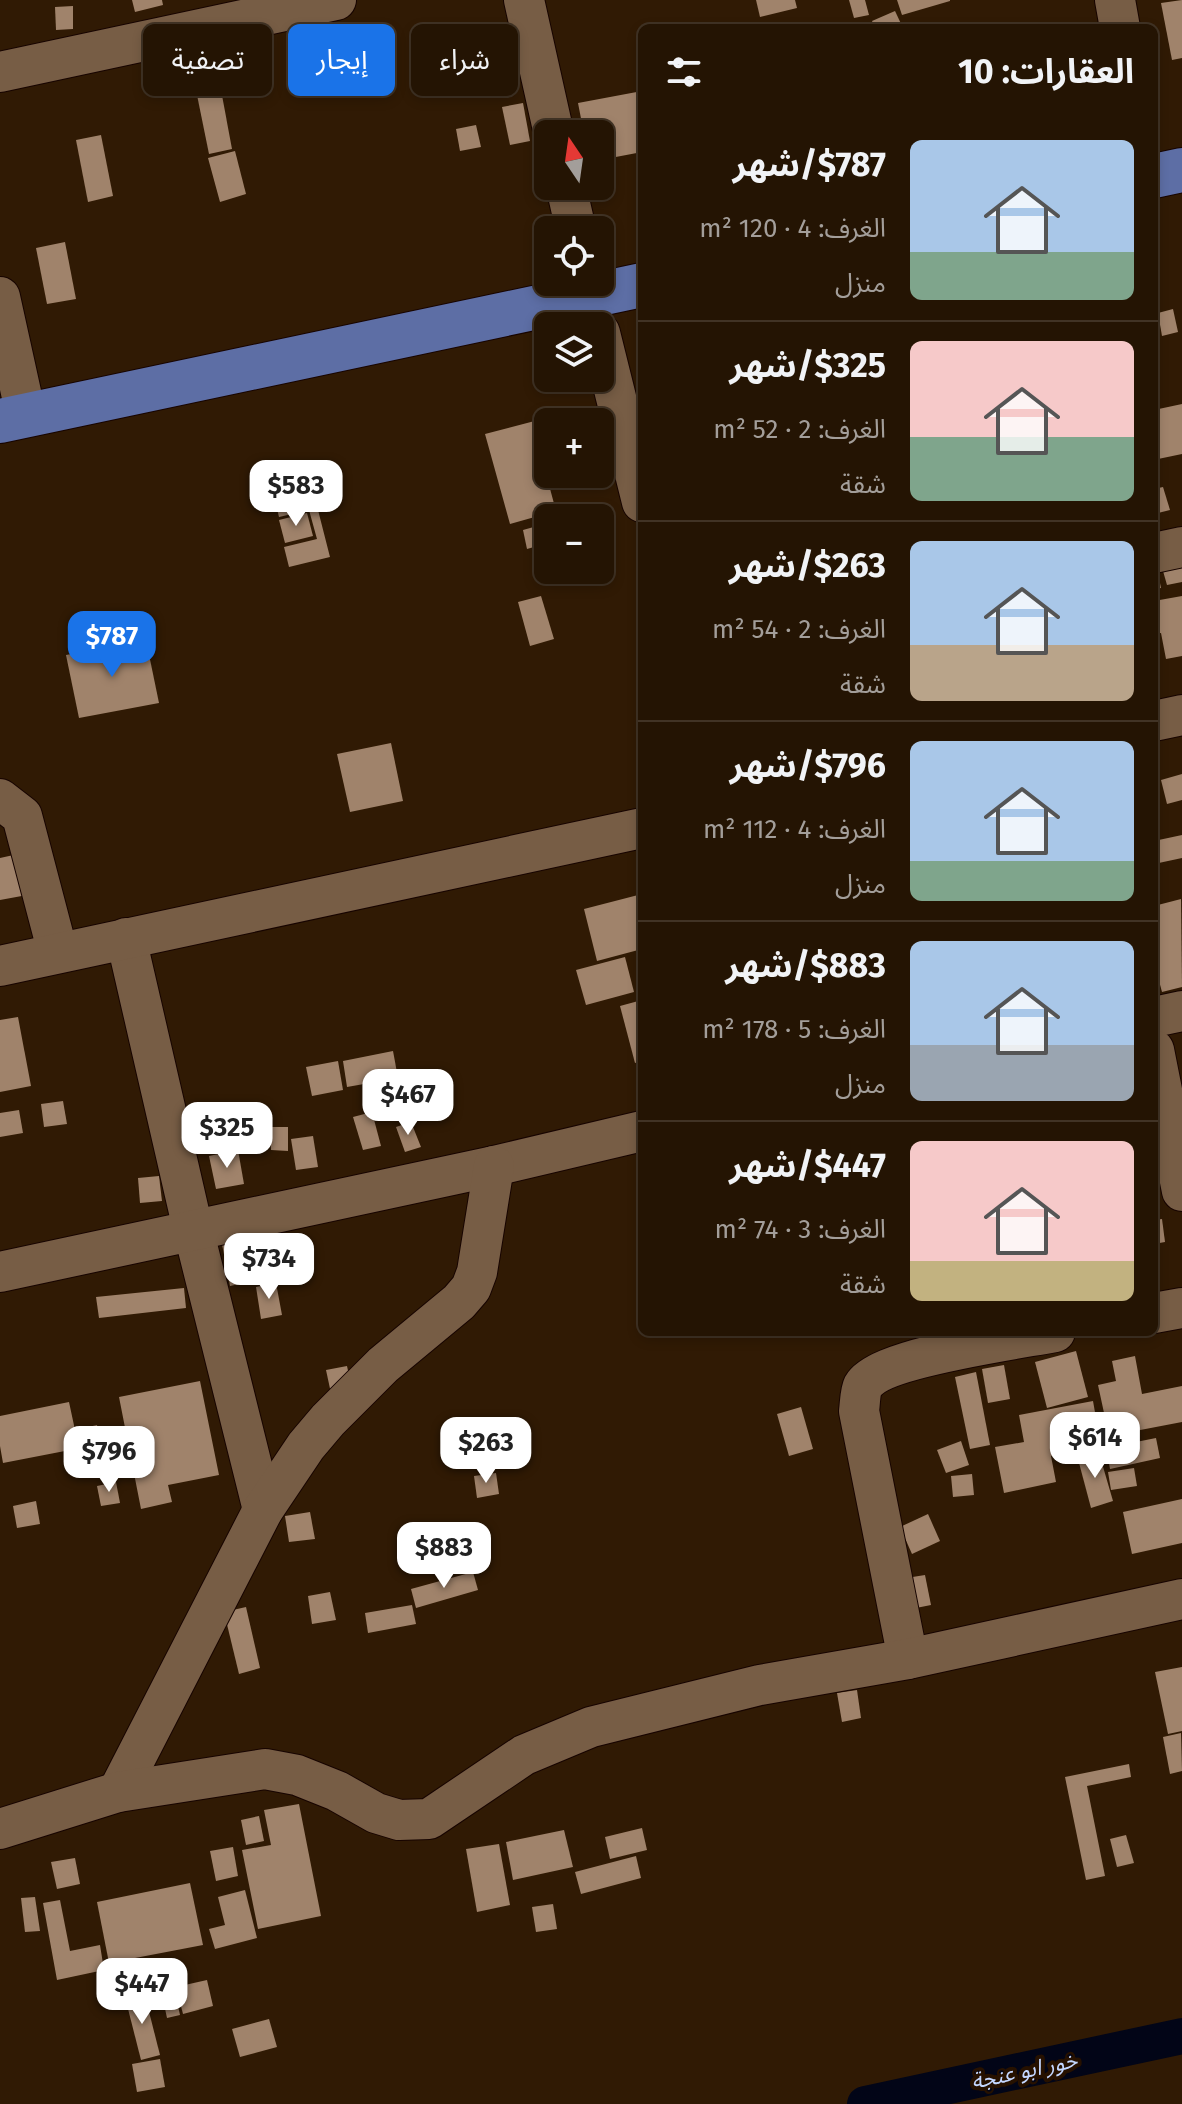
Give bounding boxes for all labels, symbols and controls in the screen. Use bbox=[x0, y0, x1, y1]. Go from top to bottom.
chip: تصفية bbox=[143, 24, 272, 96]
chip: إيجار bbox=[288, 24, 395, 96]
chip: شراء bbox=[411, 24, 518, 96]
icon: filters bbox=[662, 50, 706, 94]
text: العقارات: 10 bbox=[958, 51, 1134, 92]
north arrow bbox=[534, 120, 614, 200]
map controls bbox=[534, 120, 614, 584]
text: $787/شهر bbox=[733, 144, 886, 185]
icon: home bbox=[974, 172, 1070, 268]
text: الغرف: 4 · 120 m² bbox=[699, 213, 886, 244]
button: locate bbox=[534, 216, 614, 296]
text: منزل bbox=[835, 268, 886, 299]
button: layers bbox=[534, 312, 614, 392]
text: $325/شهر bbox=[729, 345, 886, 386]
icon: home bbox=[974, 373, 1070, 469]
button: + bbox=[534, 408, 614, 488]
text: الغرف: 2 · 52 m² bbox=[713, 414, 886, 445]
pin: $583 bbox=[249, 460, 343, 528]
text: شقة bbox=[840, 469, 886, 500]
text: $583 bbox=[268, 470, 324, 501]
button: − bbox=[534, 504, 614, 584]
text: $263/شهر bbox=[729, 545, 886, 586]
icon: home bbox=[974, 573, 1070, 669]
pin: $787 bbox=[65, 611, 159, 679]
text: الغرف: 2 · 54 m² bbox=[712, 614, 886, 645]
text: $787 bbox=[86, 621, 138, 652]
text: شقة bbox=[840, 669, 886, 700]
text: $796/شهر bbox=[730, 745, 886, 786]
icon: home bbox=[974, 773, 1070, 869]
text: الغرف: 4 · 112 m² bbox=[703, 814, 886, 845]
text: منزل bbox=[835, 869, 886, 900]
text: $883/شهر bbox=[725, 945, 886, 986]
icon: home bbox=[974, 973, 1070, 1069]
text: الغرف: 5 · 178 m² bbox=[702, 1014, 886, 1045]
pin: $467 bbox=[361, 1069, 455, 1137]
text: منزل bbox=[835, 1069, 886, 1100]
text: $467 bbox=[380, 1079, 436, 1110]
pin: $325 bbox=[180, 1102, 274, 1170]
text: $325 bbox=[200, 1112, 254, 1143]
text: $447/شهر bbox=[729, 1145, 886, 1186]
icon: home bbox=[974, 1173, 1070, 1269]
text: الغرف: 3 · 74 m² bbox=[714, 1214, 886, 1245]
pin: $734 bbox=[222, 1233, 316, 1301]
text: $734 bbox=[242, 1243, 296, 1274]
text: شقة bbox=[840, 1269, 886, 1300]
pin: $614 bbox=[1048, 1412, 1142, 1480]
pin: $263 bbox=[439, 1417, 533, 1485]
text: $614 bbox=[1068, 1422, 1122, 1453]
pin: $796 bbox=[62, 1426, 156, 1494]
text: $263 bbox=[458, 1427, 514, 1458]
text: $796 bbox=[82, 1436, 136, 1467]
pin: $883 bbox=[397, 1522, 491, 1590]
text: $883 bbox=[415, 1532, 473, 1563]
pin: $447 bbox=[95, 1958, 189, 2026]
text: $447 bbox=[114, 1968, 170, 1999]
water label: خور ابو عنجة bbox=[969, 2046, 1081, 2095]

